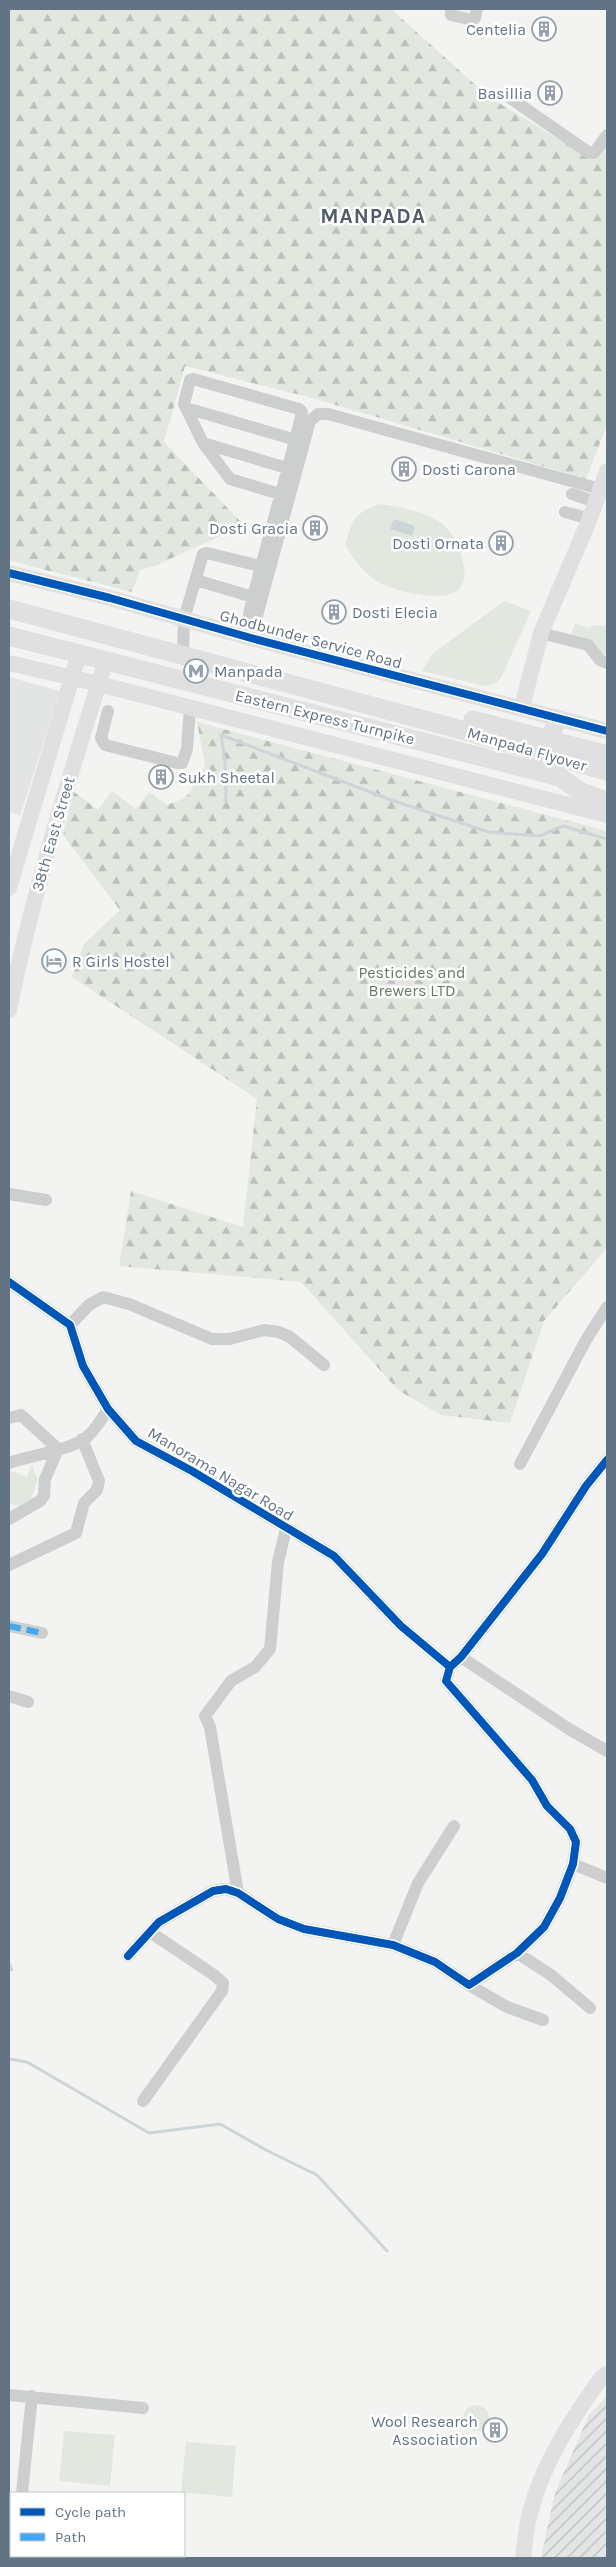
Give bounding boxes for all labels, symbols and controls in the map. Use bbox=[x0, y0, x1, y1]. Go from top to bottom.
building icon: Centelia bbox=[531, 16, 557, 42]
place label: Centelia bbox=[466, 20, 526, 39]
building icon: Basillia bbox=[537, 80, 563, 106]
place label: Basillia bbox=[478, 84, 532, 103]
district label: MANPADA bbox=[320, 204, 426, 228]
building icon: Dosti Carona bbox=[391, 456, 417, 482]
place label: Dosti Carona bbox=[422, 460, 516, 479]
building icon: Dosti Gracia bbox=[302, 515, 328, 541]
place label: Dosti Gracia bbox=[209, 519, 298, 538]
building icon: Dosti Ornata bbox=[488, 530, 514, 556]
place label: Dosti Ornata bbox=[392, 534, 484, 553]
building icon: Dosti Elecia bbox=[321, 599, 347, 625]
place label: Dosti Elecia bbox=[352, 603, 438, 622]
street label: Ghodbunder Service Road bbox=[218, 606, 404, 672]
metro station icon: Manpada bbox=[183, 658, 209, 684]
place label: Manpada bbox=[214, 662, 282, 681]
street label: Eastern Express Turnpike bbox=[233, 685, 417, 749]
street label: Manpada Flyover bbox=[465, 723, 589, 775]
building icon: Sukh Sheetal bbox=[148, 764, 174, 790]
place label: Sukh Sheetal bbox=[178, 768, 275, 787]
street label: 38th East Street bbox=[28, 774, 78, 894]
hotel icon: R Girls Hostel bbox=[41, 948, 67, 974]
place label: R Girls Hostel bbox=[72, 952, 170, 971]
park label: Pesticides and Brewers LTD bbox=[358, 963, 466, 1000]
street label: Manorama Nagar Road bbox=[145, 1423, 297, 1525]
place label: Wool Research Association bbox=[371, 2412, 478, 2449]
building icon: Wool Research Association bbox=[482, 2417, 508, 2443]
legend bbox=[10, 2492, 185, 2557]
text: Cycle path bbox=[55, 2503, 126, 2521]
text: Path bbox=[55, 2528, 86, 2546]

